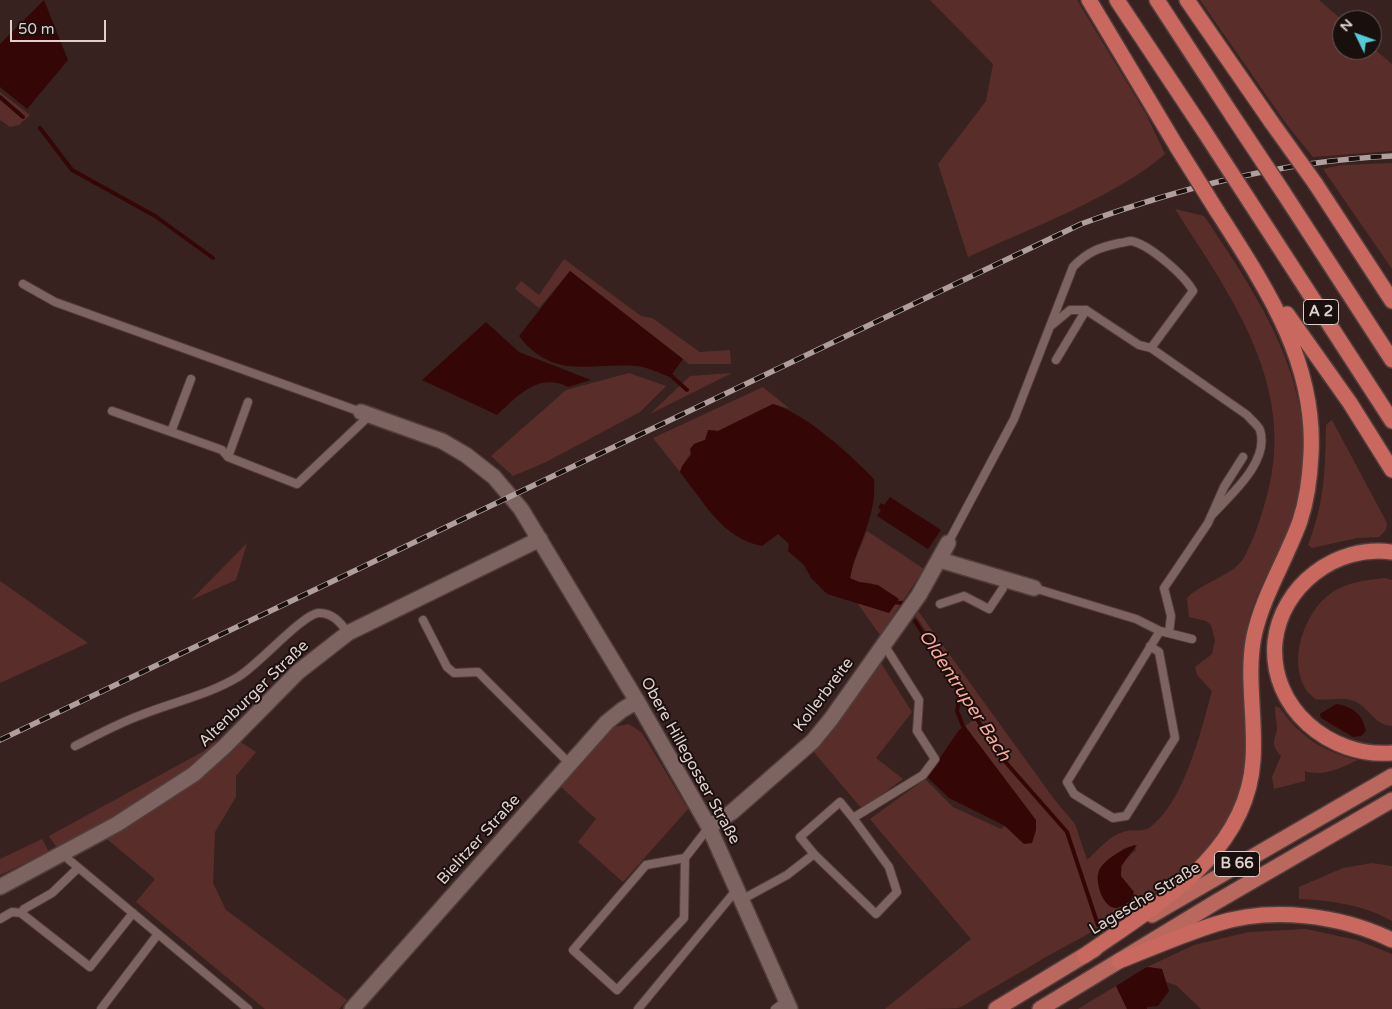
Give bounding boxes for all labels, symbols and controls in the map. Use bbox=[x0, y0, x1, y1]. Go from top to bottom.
scale bar bbox=[12, 10, 109, 42]
north arrow bbox=[1332, 10, 1382, 60]
text: N bbox=[1336, 15, 1356, 35]
text: 50 m bbox=[18, 20, 55, 38]
road number: A 2 bbox=[1304, 300, 1338, 324]
water label: Oldentruper Bach bbox=[913, 626, 1015, 766]
street label: Altenburger Straße bbox=[195, 637, 313, 751]
street label: Kollerbreite bbox=[790, 654, 858, 736]
street label: Obere Hillegosser Straße bbox=[636, 674, 744, 848]
street label: Bielitzer Straße bbox=[433, 791, 525, 889]
road number: B 66 bbox=[1214, 852, 1260, 876]
street label: Lagesche Straße bbox=[1086, 858, 1204, 940]

